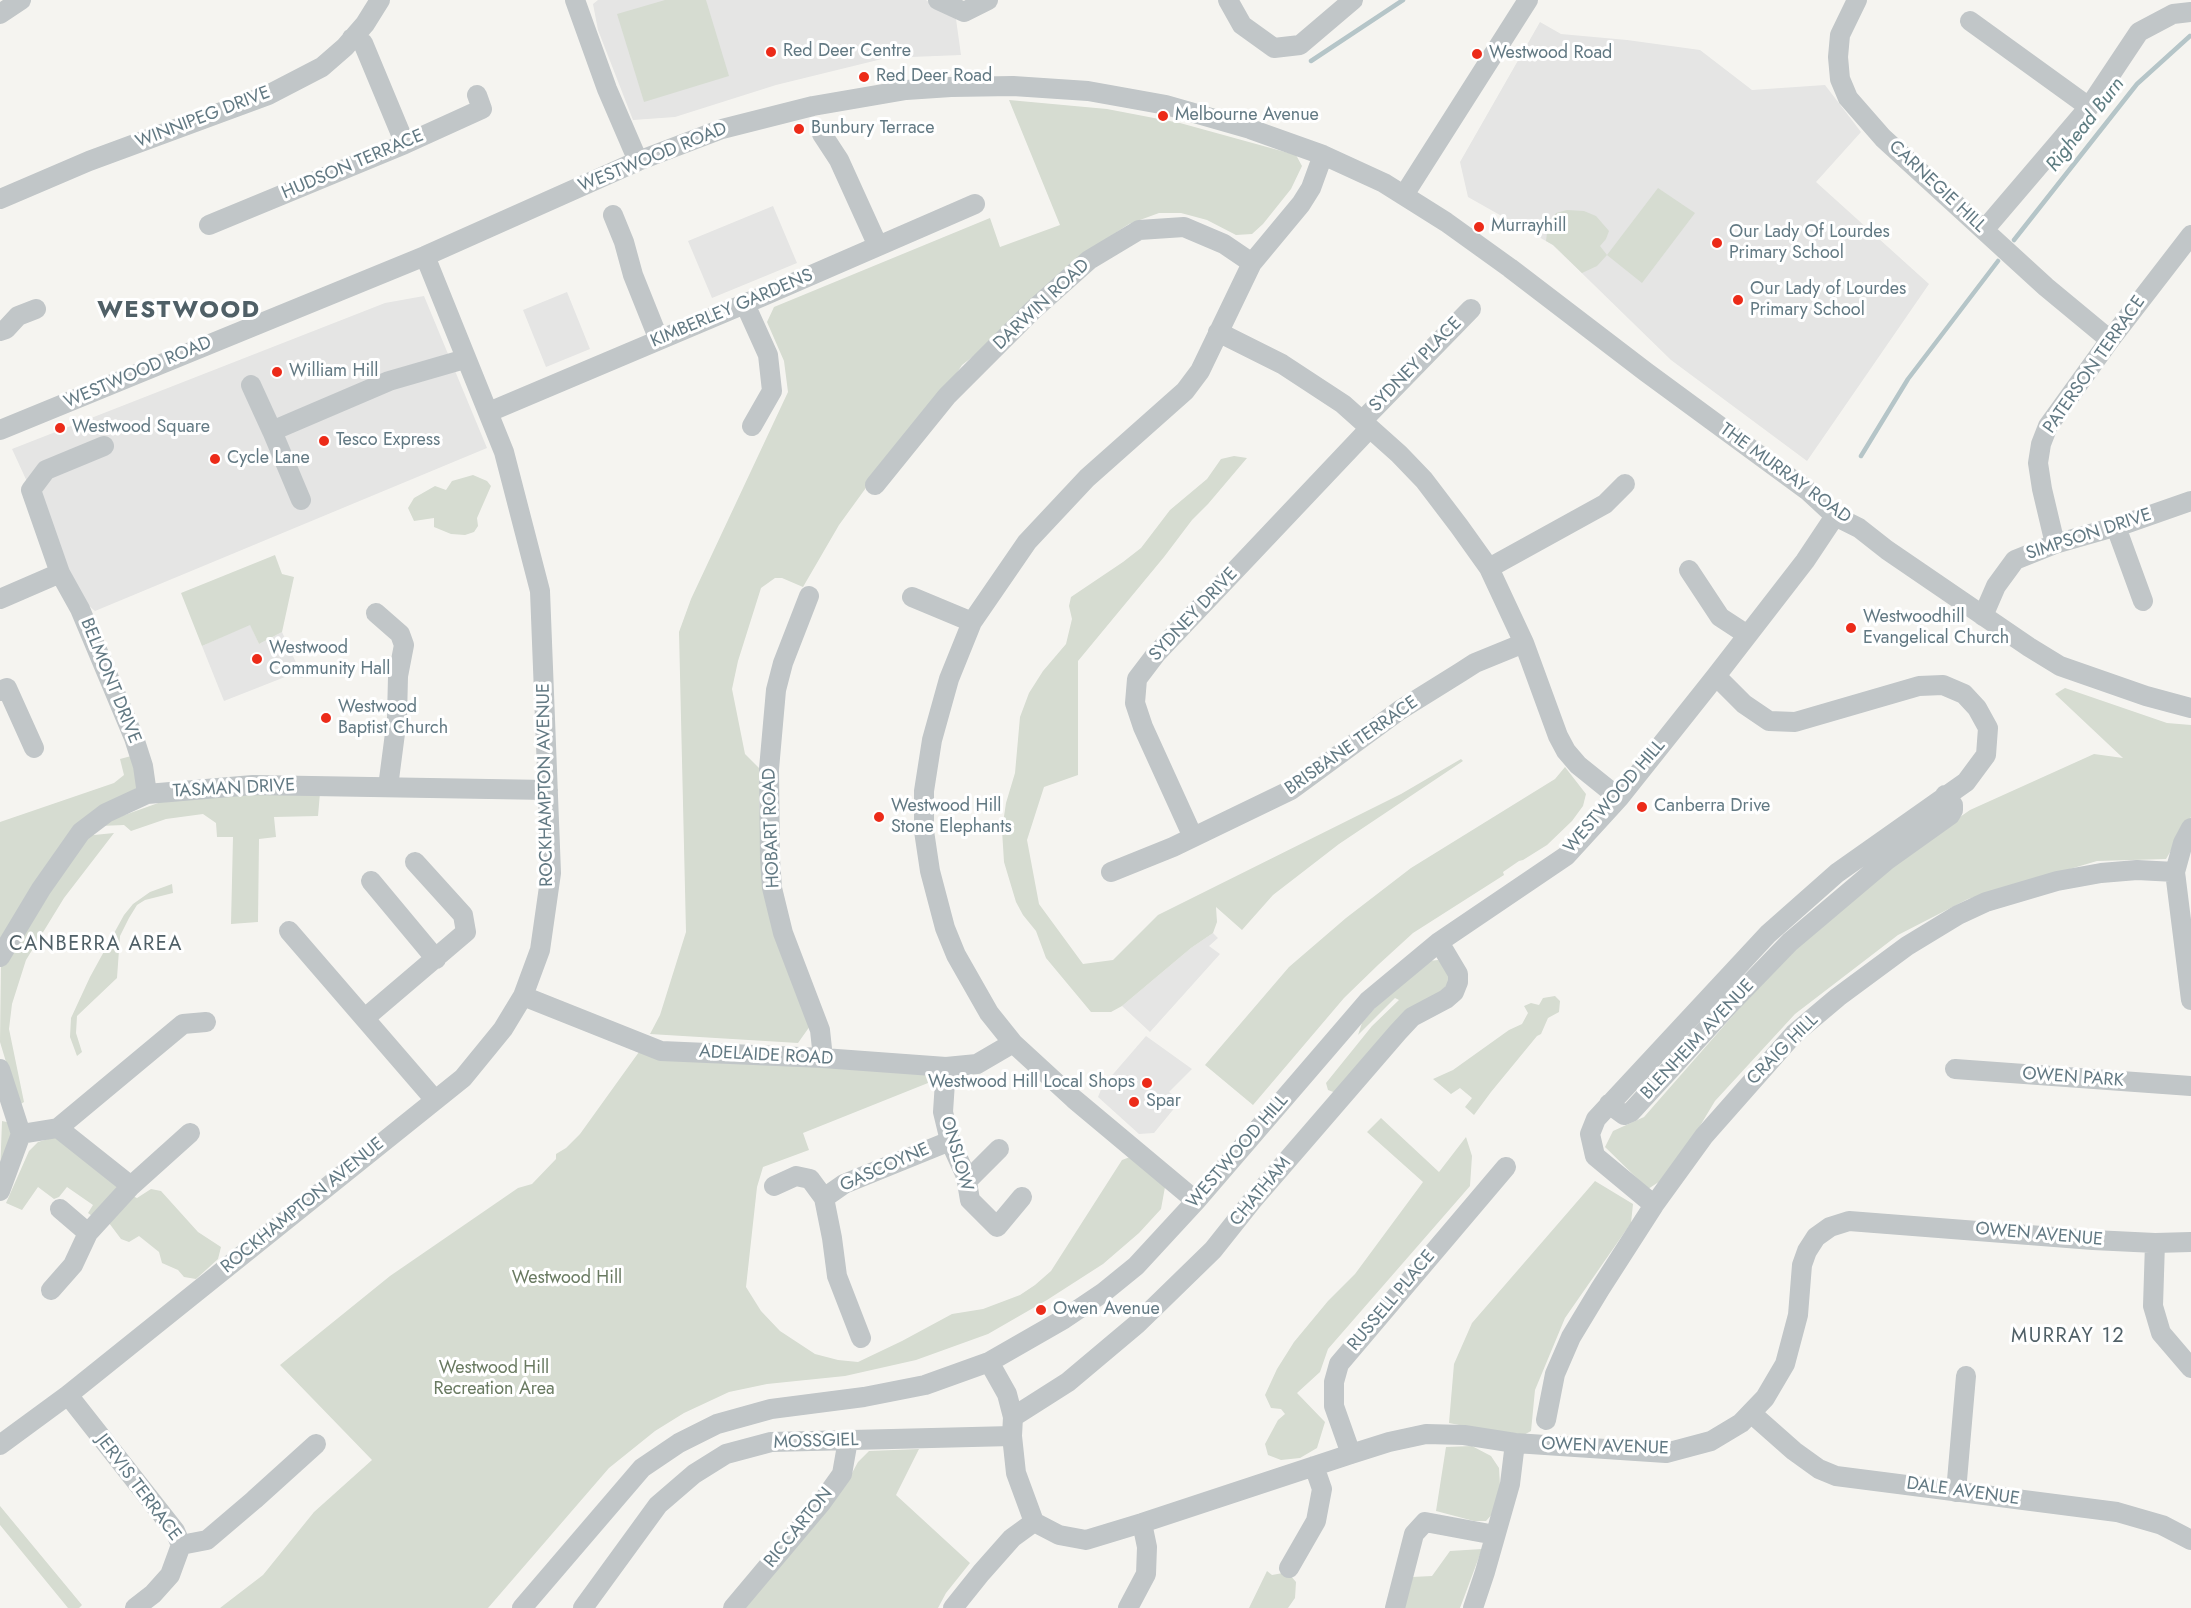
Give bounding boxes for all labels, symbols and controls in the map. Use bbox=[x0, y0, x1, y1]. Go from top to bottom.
place label: Red Deer Centre bbox=[783, 41, 911, 63]
place label: Westwood Road bbox=[1489, 43, 1612, 65]
marker: Red Deer Centre bbox=[764, 45, 778, 59]
marker: Westwood Road bbox=[1470, 47, 1484, 61]
place label: Red Deer Road bbox=[876, 66, 992, 88]
marker: Red Deer Road bbox=[857, 70, 871, 84]
water label: Righead Burn bbox=[2042, 73, 2130, 177]
street label: WINNIPEG DRIVE bbox=[133, 82, 273, 154]
place label: Melbourne Avenue bbox=[1175, 105, 1319, 127]
marker: Melbourne Avenue bbox=[1156, 109, 1170, 123]
street label: WESTWOOD ROAD bbox=[576, 118, 730, 198]
place label: Bunbury Terrace bbox=[811, 118, 934, 140]
marker: Bunbury Terrace bbox=[792, 122, 806, 136]
street label: HUDSON TERRACE bbox=[279, 125, 427, 205]
street label: CARNEGIE HILL bbox=[1884, 136, 1990, 238]
place label: Murrayhill bbox=[1491, 216, 1566, 238]
marker: Murrayhill bbox=[1472, 220, 1486, 234]
place label: Our Lady Of Lourdes Primary School bbox=[1729, 222, 1890, 264]
marker: Our Lady Of Lourdes Primary School bbox=[1710, 236, 1724, 250]
street label: DARWIN ROAD bbox=[990, 255, 1094, 355]
street label: KIMBERLEY GARDENS bbox=[648, 265, 816, 353]
place label: Our Lady of Lourdes Primary School bbox=[1750, 279, 1906, 322]
street label: PATERSON TERRACE bbox=[2039, 292, 2151, 438]
marker: Our Lady of Lourdes Primary School bbox=[1731, 293, 1745, 307]
district label: WESTWOOD bbox=[97, 297, 261, 325]
street label: SYDNEY PLACE bbox=[1365, 313, 1467, 417]
street label: WESTWOOD ROAD bbox=[61, 332, 215, 414]
place label: William Hill bbox=[289, 361, 378, 383]
marker: William Hill bbox=[270, 365, 284, 379]
place label: Westwood Square bbox=[72, 417, 210, 439]
street label: THE MURRAY ROAD bbox=[1715, 419, 1855, 529]
marker: Westwood Square bbox=[53, 421, 67, 435]
place label: Tesco Express bbox=[336, 430, 440, 452]
marker: Tesco Express bbox=[317, 434, 331, 448]
place label: Cycle Lane bbox=[227, 448, 310, 470]
marker: Cycle Lane bbox=[208, 452, 222, 466]
street label: SIMPSON DRIVE bbox=[2024, 505, 2154, 565]
street label: SYDNEY DRIVE bbox=[1145, 564, 1243, 666]
place label: Westwoodhill Evangelical Church bbox=[1863, 607, 2009, 650]
street label: BELMONT DRIVE bbox=[75, 615, 145, 747]
marker: Westwoodhill Evangelical Church bbox=[1844, 621, 1858, 635]
place label: Westwood Community Hall bbox=[269, 638, 390, 680]
marker: Westwood Community Hall bbox=[250, 652, 264, 666]
street label: ROCKHAMPTON AVENUE bbox=[533, 683, 559, 887]
street label: BRISBANE TERRACE bbox=[1281, 692, 1423, 800]
place label: Westwood Baptist Church bbox=[338, 697, 448, 740]
marker: Westwood Baptist Church bbox=[319, 711, 333, 725]
street label: WESTWOOD HILL bbox=[1560, 736, 1670, 858]
street label: HOBART ROAD bbox=[759, 767, 785, 889]
street label: TASMAN DRIVE bbox=[172, 775, 296, 803]
place label: Westwood Hill Stone Elephants bbox=[891, 796, 1012, 838]
place label: Canberra Drive bbox=[1654, 796, 1770, 818]
marker: Canberra Drive bbox=[1635, 800, 1649, 814]
marker: Westwood Hill Stone Elephants bbox=[872, 810, 886, 824]
district label: CANBERRA AREA bbox=[9, 933, 183, 957]
street label: BLENHEIM AVENUE bbox=[1637, 976, 1759, 1104]
street label: CRAIG HILL bbox=[1743, 1010, 1823, 1090]
street label: ADELAIDE ROAD bbox=[698, 1042, 834, 1070]
street label: OWEN PARK bbox=[2022, 1064, 2124, 1092]
place label: Westwood Hill Local Shops bbox=[928, 1072, 1135, 1094]
marker: Westwood Hill Local Shops bbox=[1140, 1076, 1154, 1090]
place label: Spar bbox=[1146, 1091, 1181, 1113]
street label: WESTWOOD HILL bbox=[1183, 1091, 1293, 1213]
marker: Spar bbox=[1127, 1095, 1141, 1109]
street label: ONSLOW bbox=[935, 1114, 977, 1194]
street label: ROCKHAMPTON AVENUE bbox=[217, 1134, 389, 1278]
street label: GASCOYNE bbox=[837, 1139, 933, 1197]
street label: CHATHAM bbox=[1226, 1153, 1296, 1231]
street label: OWEN AVENUE bbox=[1974, 1219, 2104, 1251]
street label: RUSSELL PLACE bbox=[1344, 1246, 1440, 1356]
park label: Westwood Hill bbox=[512, 1268, 622, 1290]
place label: Owen Avenue bbox=[1053, 1299, 1160, 1321]
marker: Owen Avenue bbox=[1034, 1303, 1048, 1317]
district label: MURRAY 12 bbox=[2011, 1325, 2125, 1349]
park label: Westwood Hill Recreation Area bbox=[433, 1358, 555, 1400]
street label: JERVIS TERRACE bbox=[91, 1430, 185, 1546]
street label: MOSSGIEL bbox=[773, 1430, 859, 1454]
street label: OWEN AVENUE bbox=[1541, 1434, 1669, 1460]
street label: DALE AVENUE bbox=[1905, 1473, 2021, 1511]
street label: RICCARTON bbox=[760, 1484, 838, 1572]

